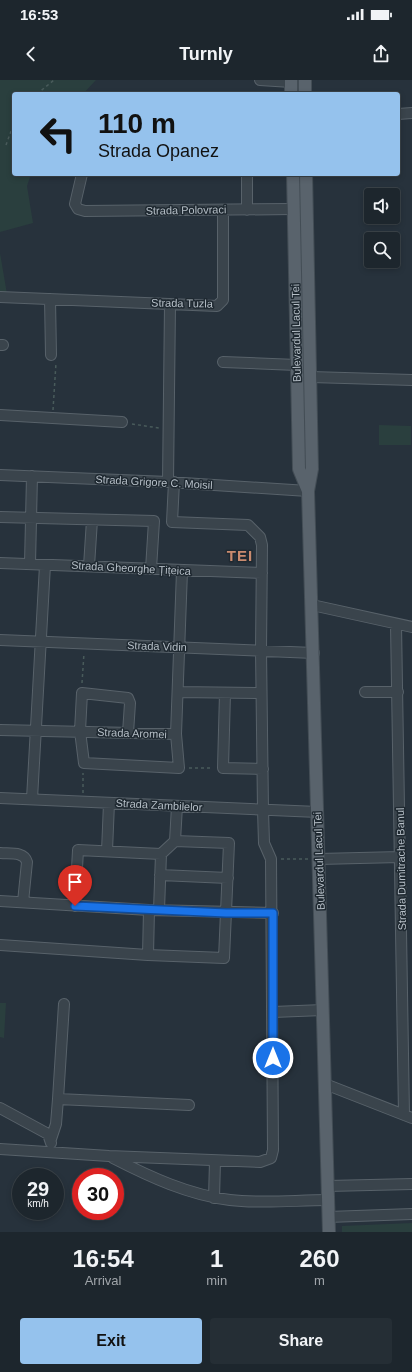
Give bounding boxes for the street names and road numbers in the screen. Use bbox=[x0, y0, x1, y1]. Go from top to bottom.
street label: Strada Polovraci bbox=[146, 203, 226, 217]
street label: Bulevardul Lacul Tei bbox=[289, 284, 303, 382]
street label: Strada Tuzla bbox=[151, 296, 214, 310]
street label: Strada Grigore C. Moisil bbox=[95, 473, 213, 491]
street label: Strada Gheorghe Țițeica bbox=[71, 559, 192, 577]
street label: Strada Vidin bbox=[127, 639, 187, 653]
street label: Strada Aromei bbox=[97, 726, 167, 740]
street label: Strada Zambilelor bbox=[115, 797, 203, 813]
street label: Strada Dumitrache Banul bbox=[394, 807, 408, 931]
street label: Bulevardul Lacul Tei bbox=[311, 812, 327, 910]

